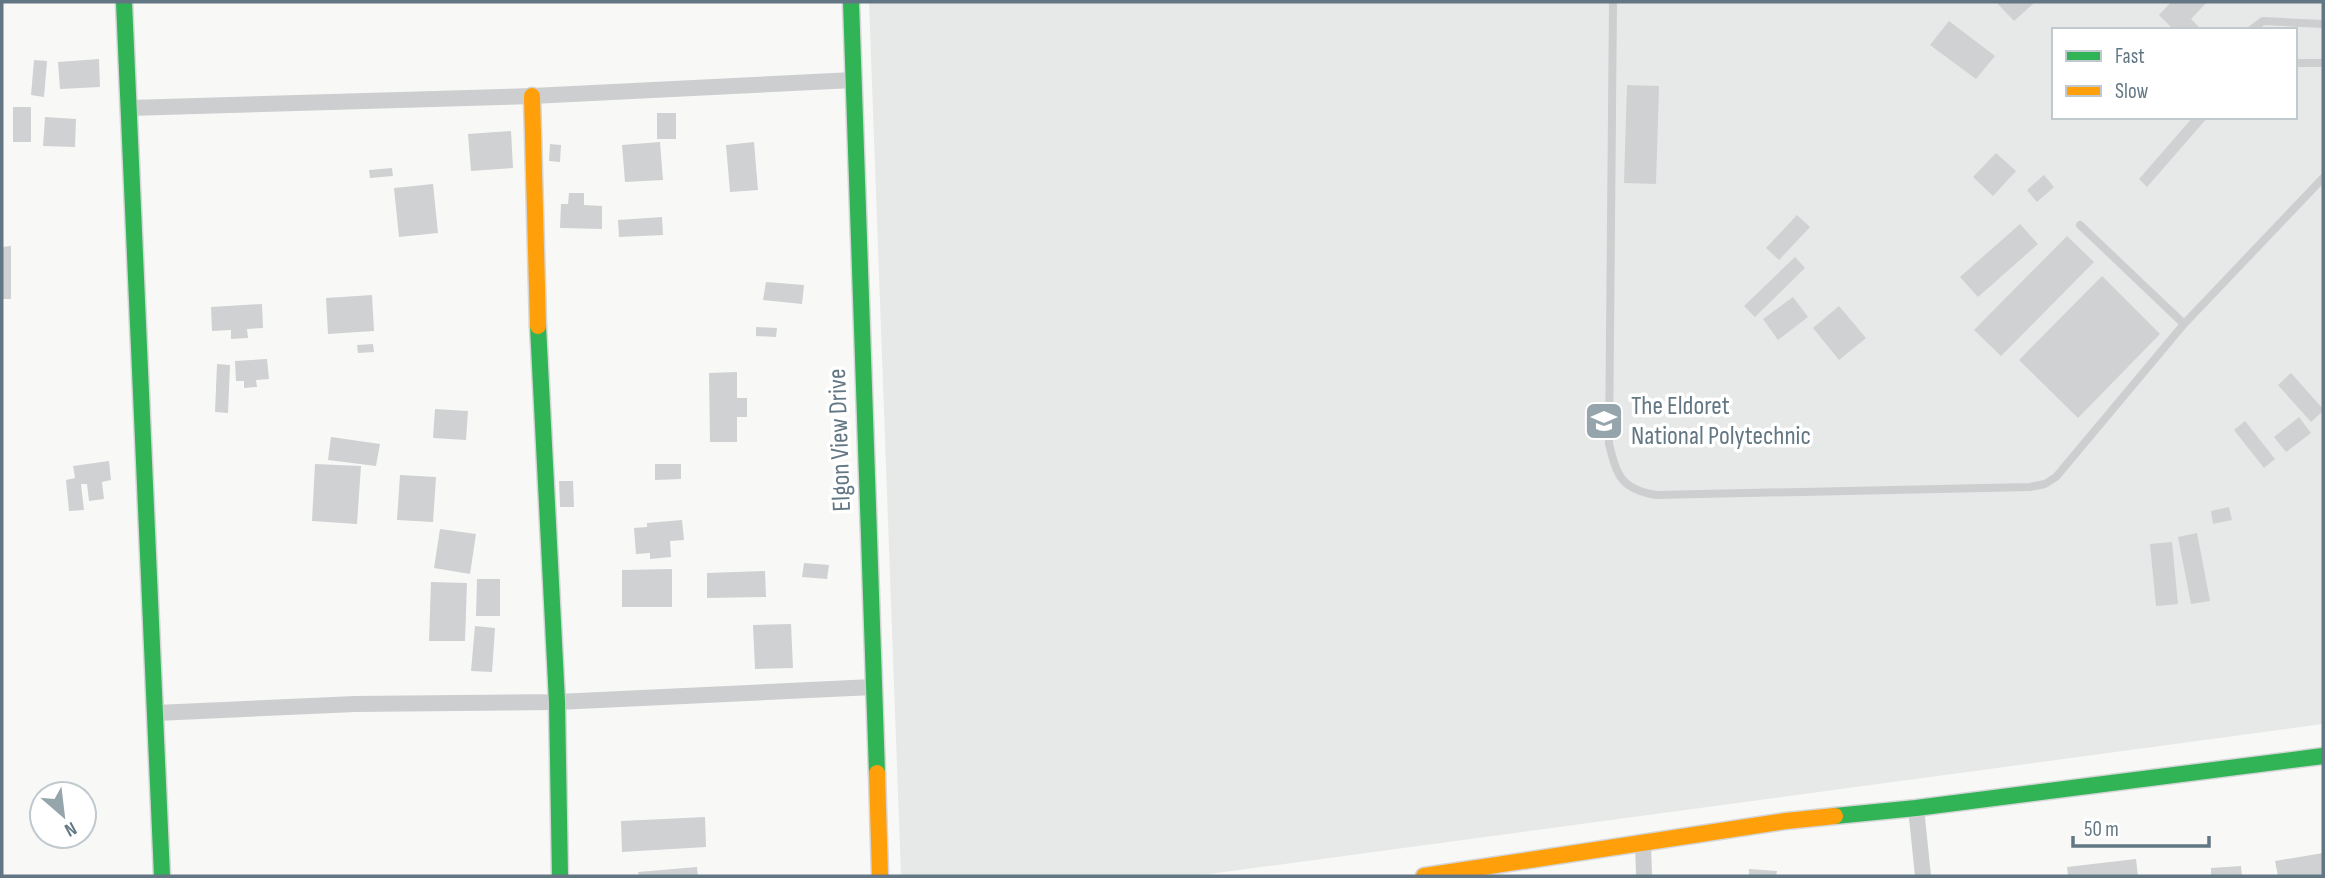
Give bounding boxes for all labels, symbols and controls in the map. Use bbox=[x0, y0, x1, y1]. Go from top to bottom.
legend bbox=[2052, 28, 2297, 119]
text: Fast bbox=[2115, 44, 2145, 69]
text: Slow bbox=[2115, 79, 2149, 104]
street label: Elgon View Drive bbox=[822, 368, 858, 512]
place label: The Eldoret National Polytechnic bbox=[1631, 391, 1811, 452]
school or university icon: The Eldoret National Polytechnic bbox=[1583, 400, 1625, 442]
north arrow bbox=[28, 780, 98, 850]
scale bar bbox=[2073, 804, 2210, 848]
text: N bbox=[60, 816, 80, 841]
text: 50 m bbox=[2084, 817, 2119, 842]

